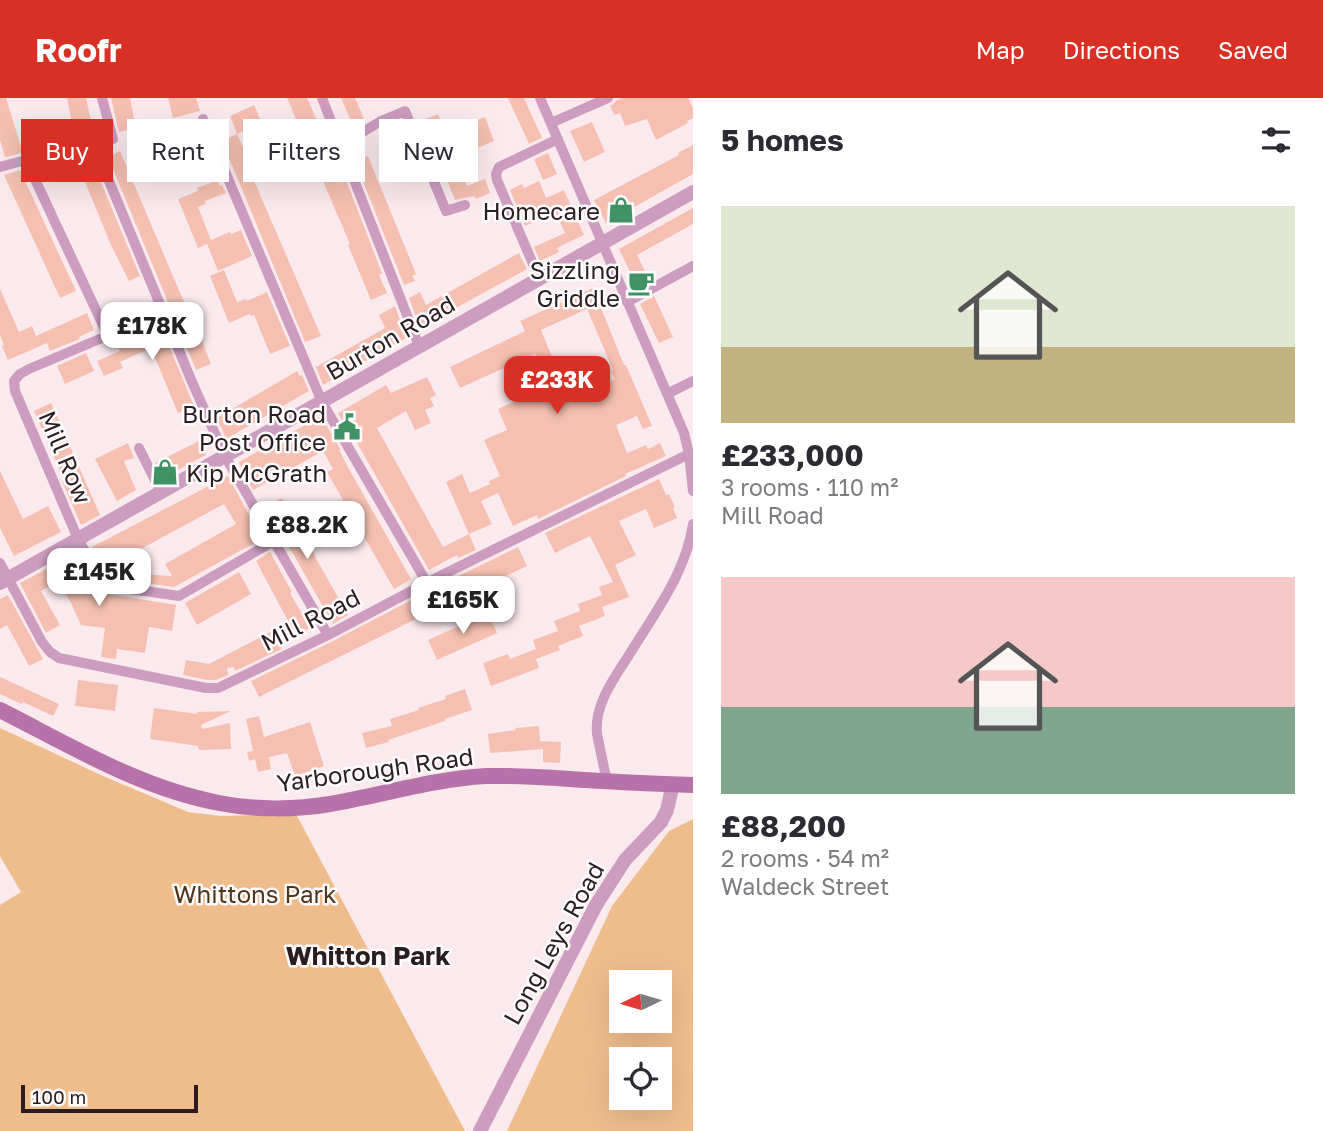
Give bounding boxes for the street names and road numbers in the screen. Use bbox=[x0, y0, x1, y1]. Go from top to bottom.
street label: Burton Road bbox=[320, 288, 460, 386]
street label: Mill Row bbox=[33, 406, 99, 508]
street label: Mill Road bbox=[256, 582, 364, 656]
street label: Yarborough Road bbox=[275, 741, 475, 797]
street label: Long Leys Road bbox=[496, 857, 610, 1029]

